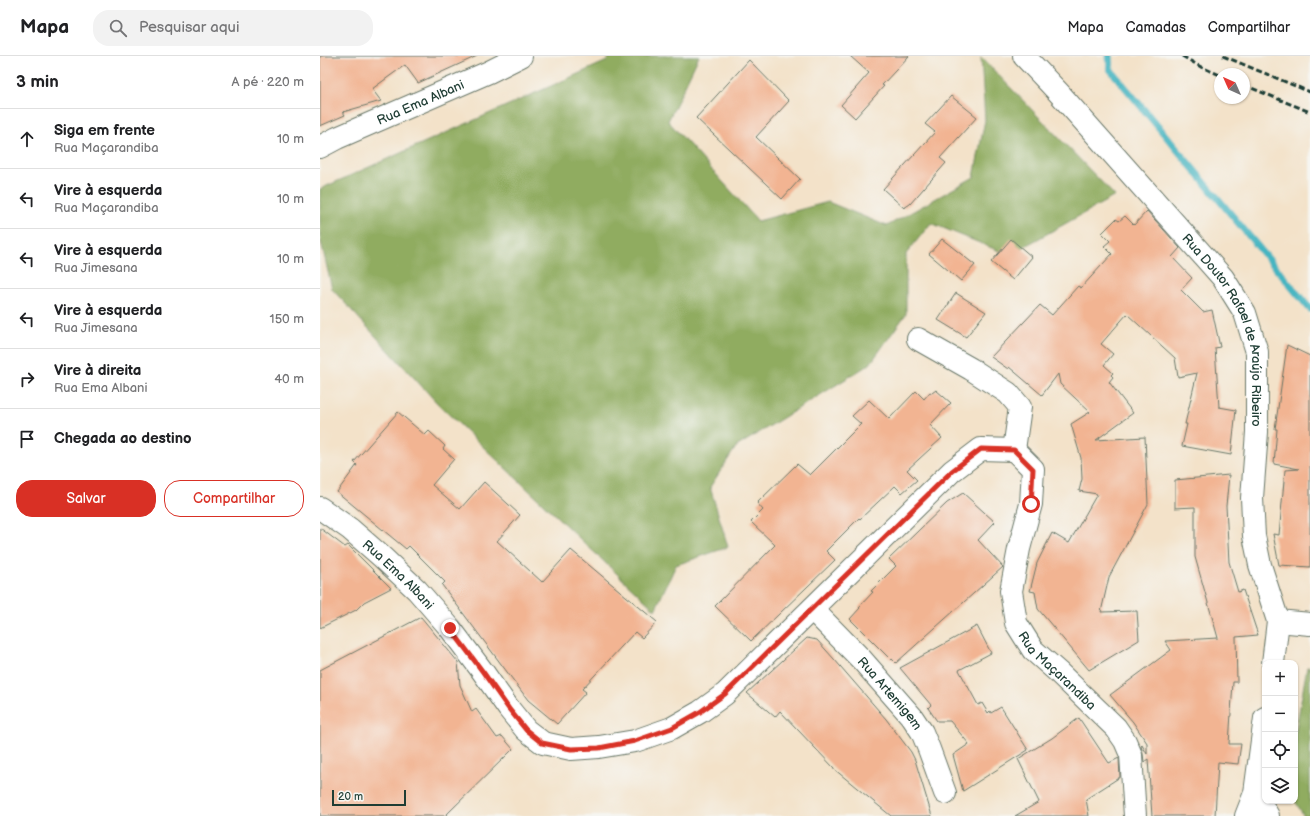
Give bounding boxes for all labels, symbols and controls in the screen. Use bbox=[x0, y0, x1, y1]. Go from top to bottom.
search box bbox=[93, 10, 373, 46]
text: Mapa bbox=[20, 16, 69, 39]
icon: search bbox=[107, 17, 129, 39]
text: Pesquisar aqui bbox=[139, 18, 239, 37]
text: Mapa bbox=[1068, 19, 1104, 36]
text: Camadas bbox=[1126, 19, 1186, 36]
text: Compartilhar bbox=[1208, 19, 1290, 36]
north arrow bbox=[1214, 68, 1250, 104]
text: 3 min bbox=[16, 72, 59, 92]
text: A pé · 220 m bbox=[231, 74, 304, 90]
street label: Rua Ema Albani bbox=[375, 77, 467, 129]
text: Siga em frente bbox=[54, 121, 155, 140]
icon: ahead bbox=[16, 128, 38, 150]
text: 10 m bbox=[277, 131, 304, 147]
text: Rua Maçarandiba bbox=[54, 140, 159, 156]
text: Vire à esquerda bbox=[54, 181, 162, 200]
icon: left bbox=[16, 188, 38, 210]
text: 10 m bbox=[277, 191, 304, 207]
text: Rua Maçarandiba bbox=[54, 200, 159, 216]
street label: Rua Doutor Rafael de Araújo Ribeiro bbox=[1178, 231, 1264, 427]
text: Vire à esquerda bbox=[54, 241, 162, 260]
icon: left bbox=[16, 248, 38, 270]
text: 10 m bbox=[277, 251, 304, 267]
text: Rua Jimesana bbox=[54, 260, 138, 276]
text: Vire à esquerda bbox=[54, 301, 162, 320]
icon: left bbox=[16, 308, 38, 330]
text: 150 m bbox=[270, 311, 304, 327]
text: Rua Jimesana bbox=[54, 320, 138, 336]
text: Vire à direita bbox=[54, 361, 141, 380]
icon: right bbox=[16, 368, 38, 390]
text: 40 m bbox=[274, 371, 304, 387]
text: Rua Ema Albani bbox=[54, 380, 147, 396]
icon: arrive bbox=[16, 428, 38, 450]
text: Chegada ao destino bbox=[54, 429, 192, 448]
button: Salvar bbox=[16, 480, 156, 517]
button: Compartilhar bbox=[164, 480, 304, 517]
route start bbox=[1022, 495, 1040, 513]
street label: Rua Ema Albani bbox=[359, 537, 437, 613]
route end bbox=[441, 619, 459, 637]
street label: Rua Maçarandiba bbox=[1014, 629, 1099, 714]
street label: Rua Artemigem bbox=[854, 654, 925, 733]
map controls bbox=[1262, 660, 1298, 804]
button: + bbox=[1262, 660, 1298, 696]
button: − bbox=[1262, 696, 1298, 732]
button: locate bbox=[1262, 732, 1298, 768]
button: layers bbox=[1262, 768, 1298, 804]
scale bar bbox=[332, 788, 406, 807]
text: 20 m bbox=[338, 790, 363, 803]

